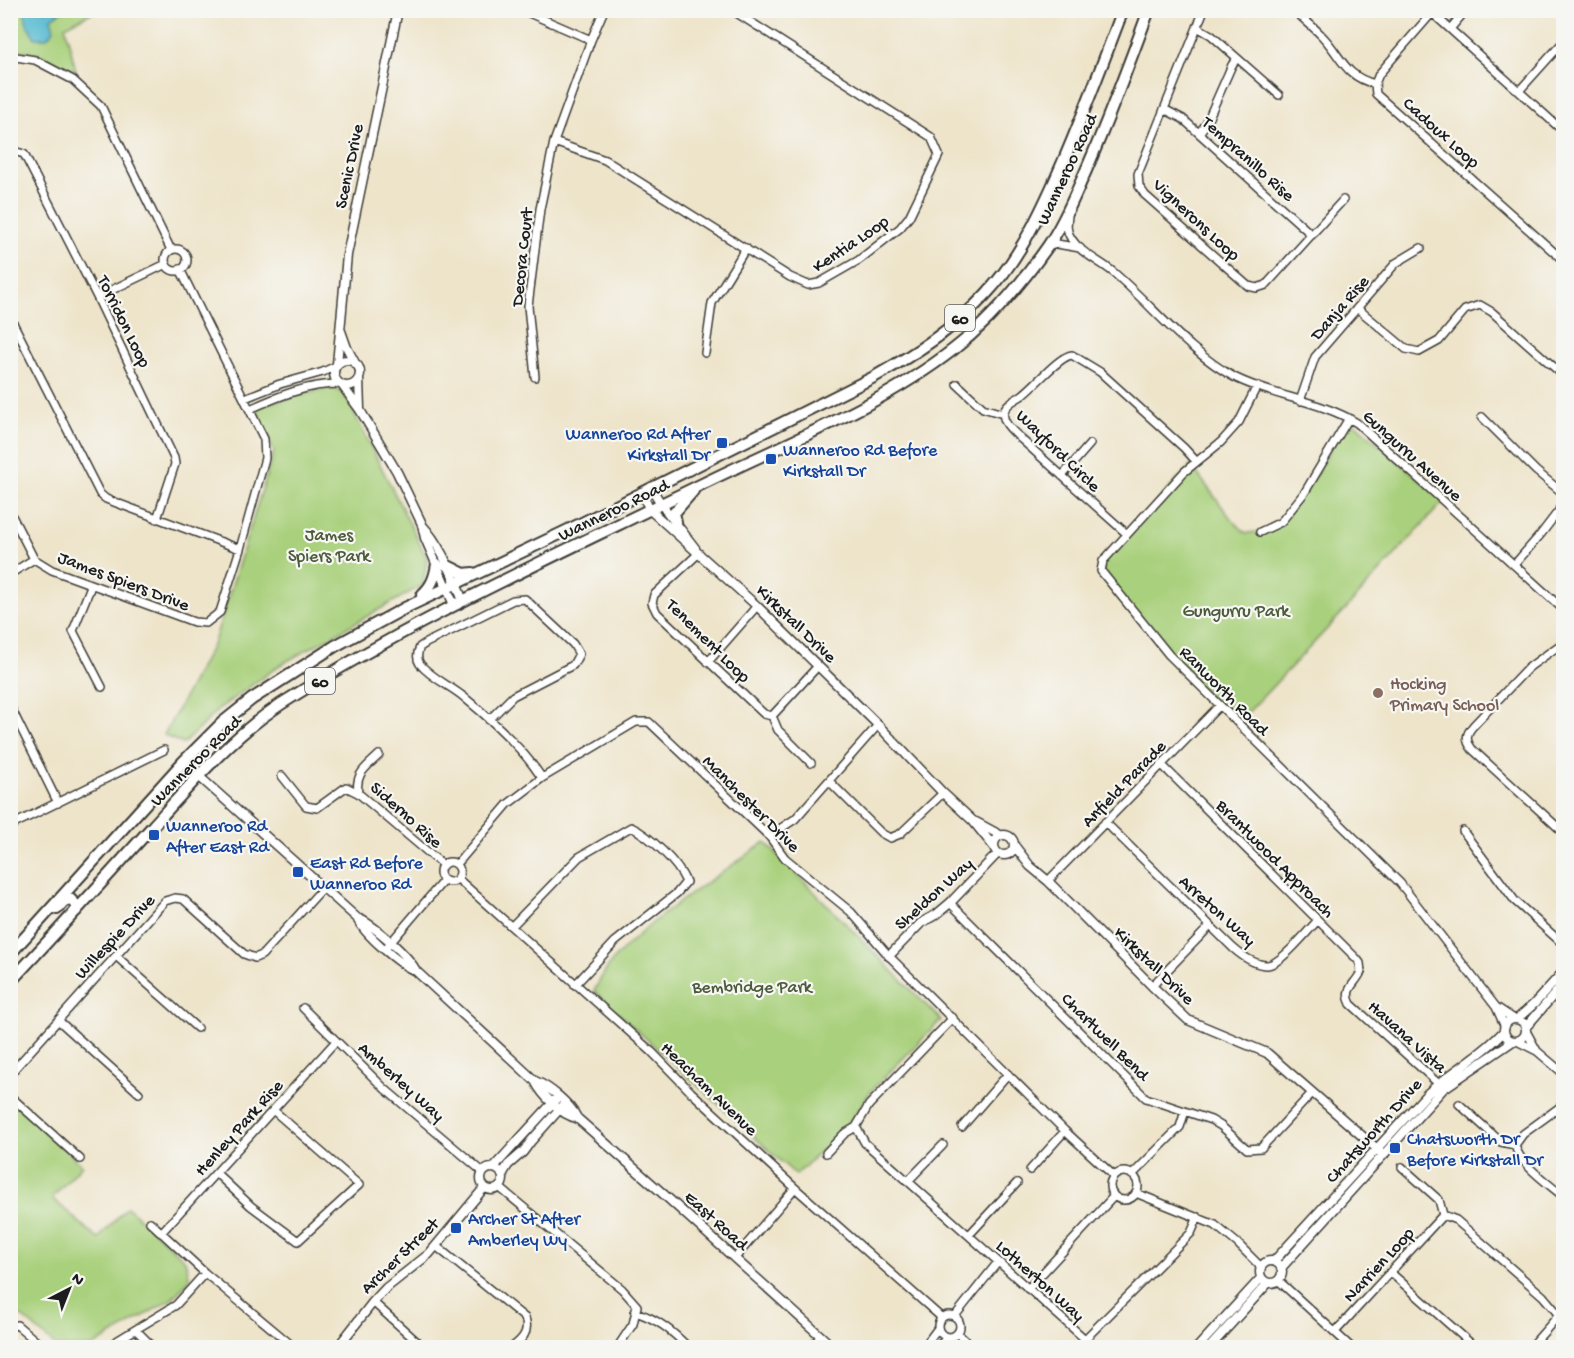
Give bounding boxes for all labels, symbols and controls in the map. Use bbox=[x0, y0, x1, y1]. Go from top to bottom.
street label: Cadoux Loop bbox=[1398, 94, 1483, 174]
street label: Wanneroo Road bbox=[1033, 110, 1104, 229]
street label: Tempranillo Rise bbox=[1196, 112, 1299, 207]
street label: Scenic Drive bbox=[331, 122, 370, 211]
street label: Vignerons Loop bbox=[1147, 175, 1243, 267]
street label: Decora Court bbox=[508, 206, 539, 308]
street label: Kentia Loop bbox=[809, 212, 894, 278]
street label: Danja Rise bbox=[1306, 271, 1375, 346]
street label: Torridon Loop bbox=[91, 272, 154, 372]
road number: 60 bbox=[945, 305, 975, 331]
street label: Wayford Circle bbox=[1011, 406, 1104, 498]
street label: Gungurru Avenue bbox=[1357, 407, 1466, 507]
place label: Wanneroo Rd After Kirkstall Dr bbox=[566, 425, 712, 467]
marker: Wanneroo Rd After Kirkstall Dr bbox=[715, 436, 729, 450]
place label: Wanneroo Rd Before Kirkstall Dr bbox=[783, 441, 938, 483]
marker: Wanneroo Rd Before Kirkstall Dr bbox=[764, 452, 778, 466]
street label: Wanneroo Road bbox=[555, 475, 674, 547]
park label: James Spiers Park bbox=[288, 526, 372, 568]
street label: James Spiers Drive bbox=[54, 548, 193, 617]
street label: Kirkstall Drive bbox=[751, 581, 840, 669]
street label: Tenement Loop bbox=[660, 595, 754, 688]
park label: Gungurru Park bbox=[1183, 602, 1291, 623]
street label: Ranworth Road bbox=[1174, 643, 1273, 742]
road number: 60 bbox=[305, 668, 335, 694]
place label: Hocking Primary School bbox=[1389, 675, 1499, 717]
marker: Hocking Primary School bbox=[1371, 686, 1385, 700]
street label: Wanneroo Road bbox=[147, 711, 248, 812]
street label: Anfield Parade bbox=[1078, 736, 1172, 833]
street label: Manchester Drive bbox=[697, 752, 804, 858]
street label: Siderno Rise bbox=[365, 778, 446, 854]
street label: Brantwood Approach bbox=[1210, 796, 1338, 924]
place label: Wanneroo Rd After East Rd bbox=[166, 817, 270, 859]
marker: Wanneroo Rd After East Rd bbox=[147, 828, 161, 842]
place label: East Rd Before Wanneroo Rd bbox=[310, 854, 423, 896]
street label: Sheldon Way bbox=[891, 854, 978, 935]
marker: East Rd Before Wanneroo Rd bbox=[291, 865, 305, 879]
street label: Arreton Way bbox=[1174, 872, 1259, 952]
street label: Willespie Drive bbox=[71, 890, 161, 985]
street label: Kirkstall Drive bbox=[1109, 923, 1198, 1011]
park label: Bembridge Park bbox=[691, 978, 814, 999]
street label: Chartwell Bend bbox=[1056, 989, 1154, 1087]
street label: Havana Vista bbox=[1363, 997, 1451, 1079]
street label: Heacham Avenue bbox=[655, 1038, 762, 1142]
street label: Amberley Way bbox=[353, 1039, 448, 1127]
street label: Chatsworth Drive bbox=[1322, 1074, 1428, 1188]
street label: Henley Park Rise bbox=[191, 1076, 289, 1181]
place label: Chatsworth Dr Before Kirkstall Dr bbox=[1406, 1130, 1544, 1172]
marker: Chatsworth Dr Before Kirkstall Dr bbox=[1388, 1141, 1402, 1155]
street label: East Road bbox=[679, 1188, 753, 1257]
place label: Archer St After Amberley Wy bbox=[468, 1210, 581, 1252]
street label: Archer Street bbox=[357, 1213, 445, 1299]
marker: Archer St After Amberley Wy bbox=[449, 1221, 463, 1235]
street label: Narrien Loop bbox=[1340, 1224, 1420, 1307]
street label: Lotherton Way bbox=[991, 1236, 1088, 1327]
north arrow bbox=[39, 1259, 99, 1319]
text: N bbox=[66, 1270, 87, 1291]

